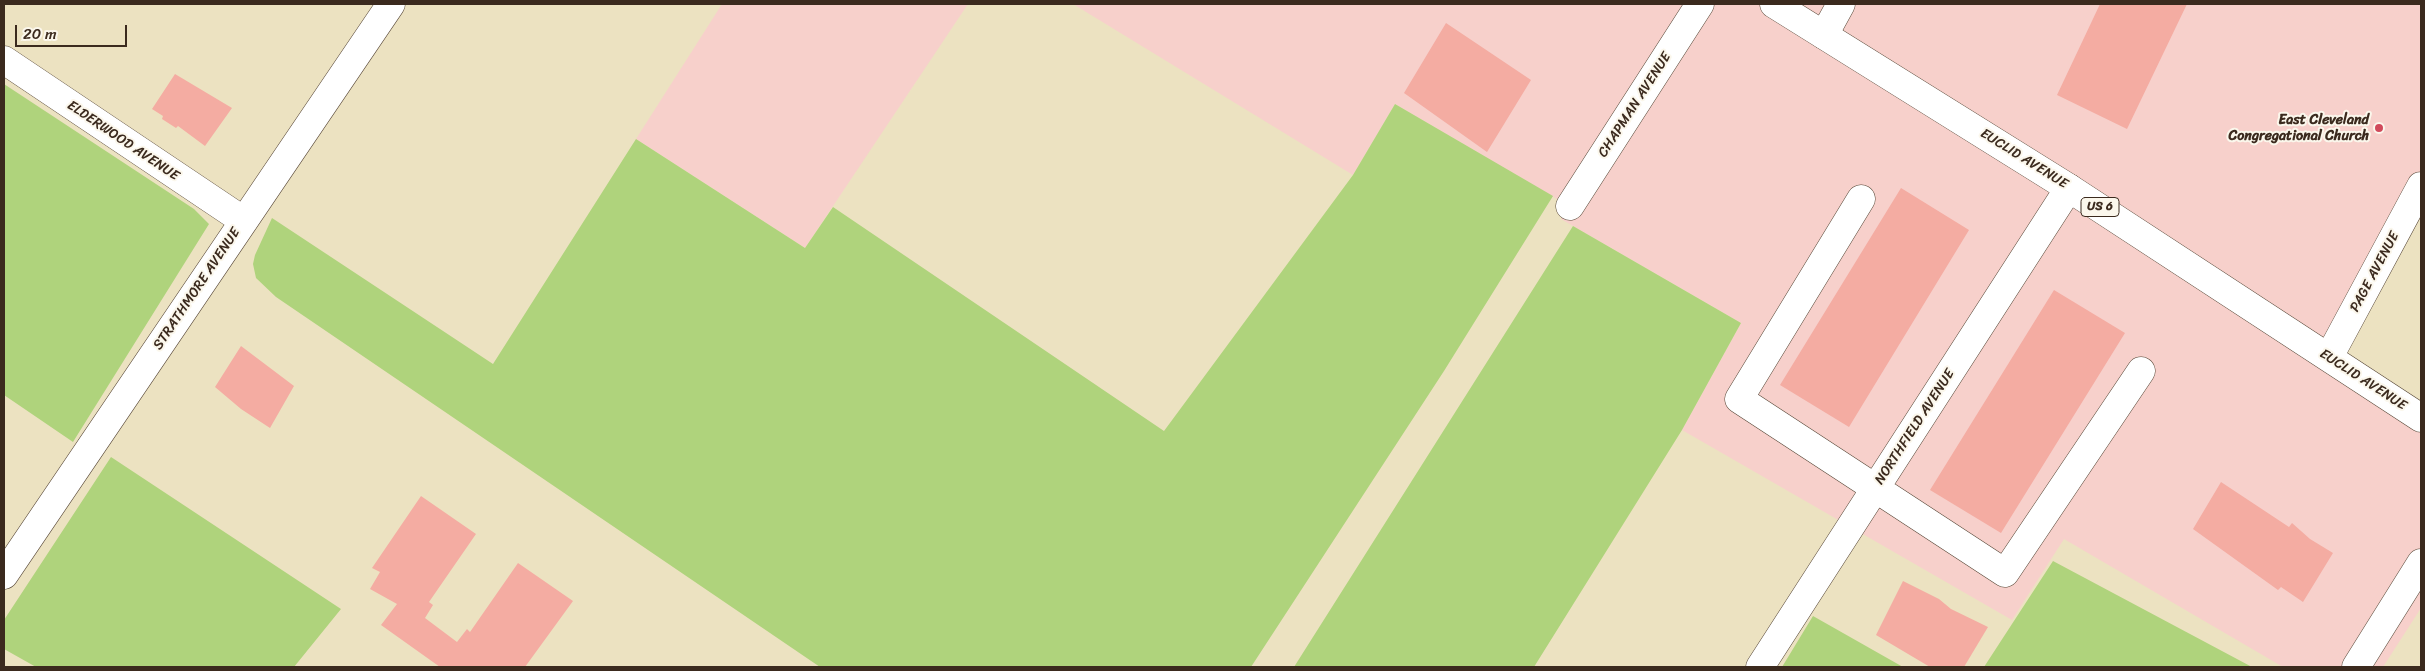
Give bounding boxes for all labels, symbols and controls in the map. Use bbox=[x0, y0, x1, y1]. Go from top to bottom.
scale bar bbox=[18, 15, 130, 47]
text: 20 m bbox=[23, 21, 57, 47]
street label: CHAPMAN AVENUE bbox=[1595, 49, 1675, 161]
street label: ELDERWOOD AVENUE bbox=[64, 97, 182, 185]
place label: East Cleveland Congregational Church bbox=[2229, 112, 2369, 144]
marker: East Cleveland Congregational Church bbox=[2373, 122, 2385, 134]
street label: EUCLID AVENUE bbox=[1977, 125, 2071, 193]
road number: US 6 bbox=[2081, 198, 2119, 216]
street label: STRATHMORE AVENUE bbox=[150, 225, 244, 353]
street label: PAGE AVENUE bbox=[2347, 229, 2403, 315]
street label: EUCLID AVENUE bbox=[2316, 346, 2410, 414]
street label: NORTHFIELD AVENUE bbox=[1871, 366, 1959, 488]

